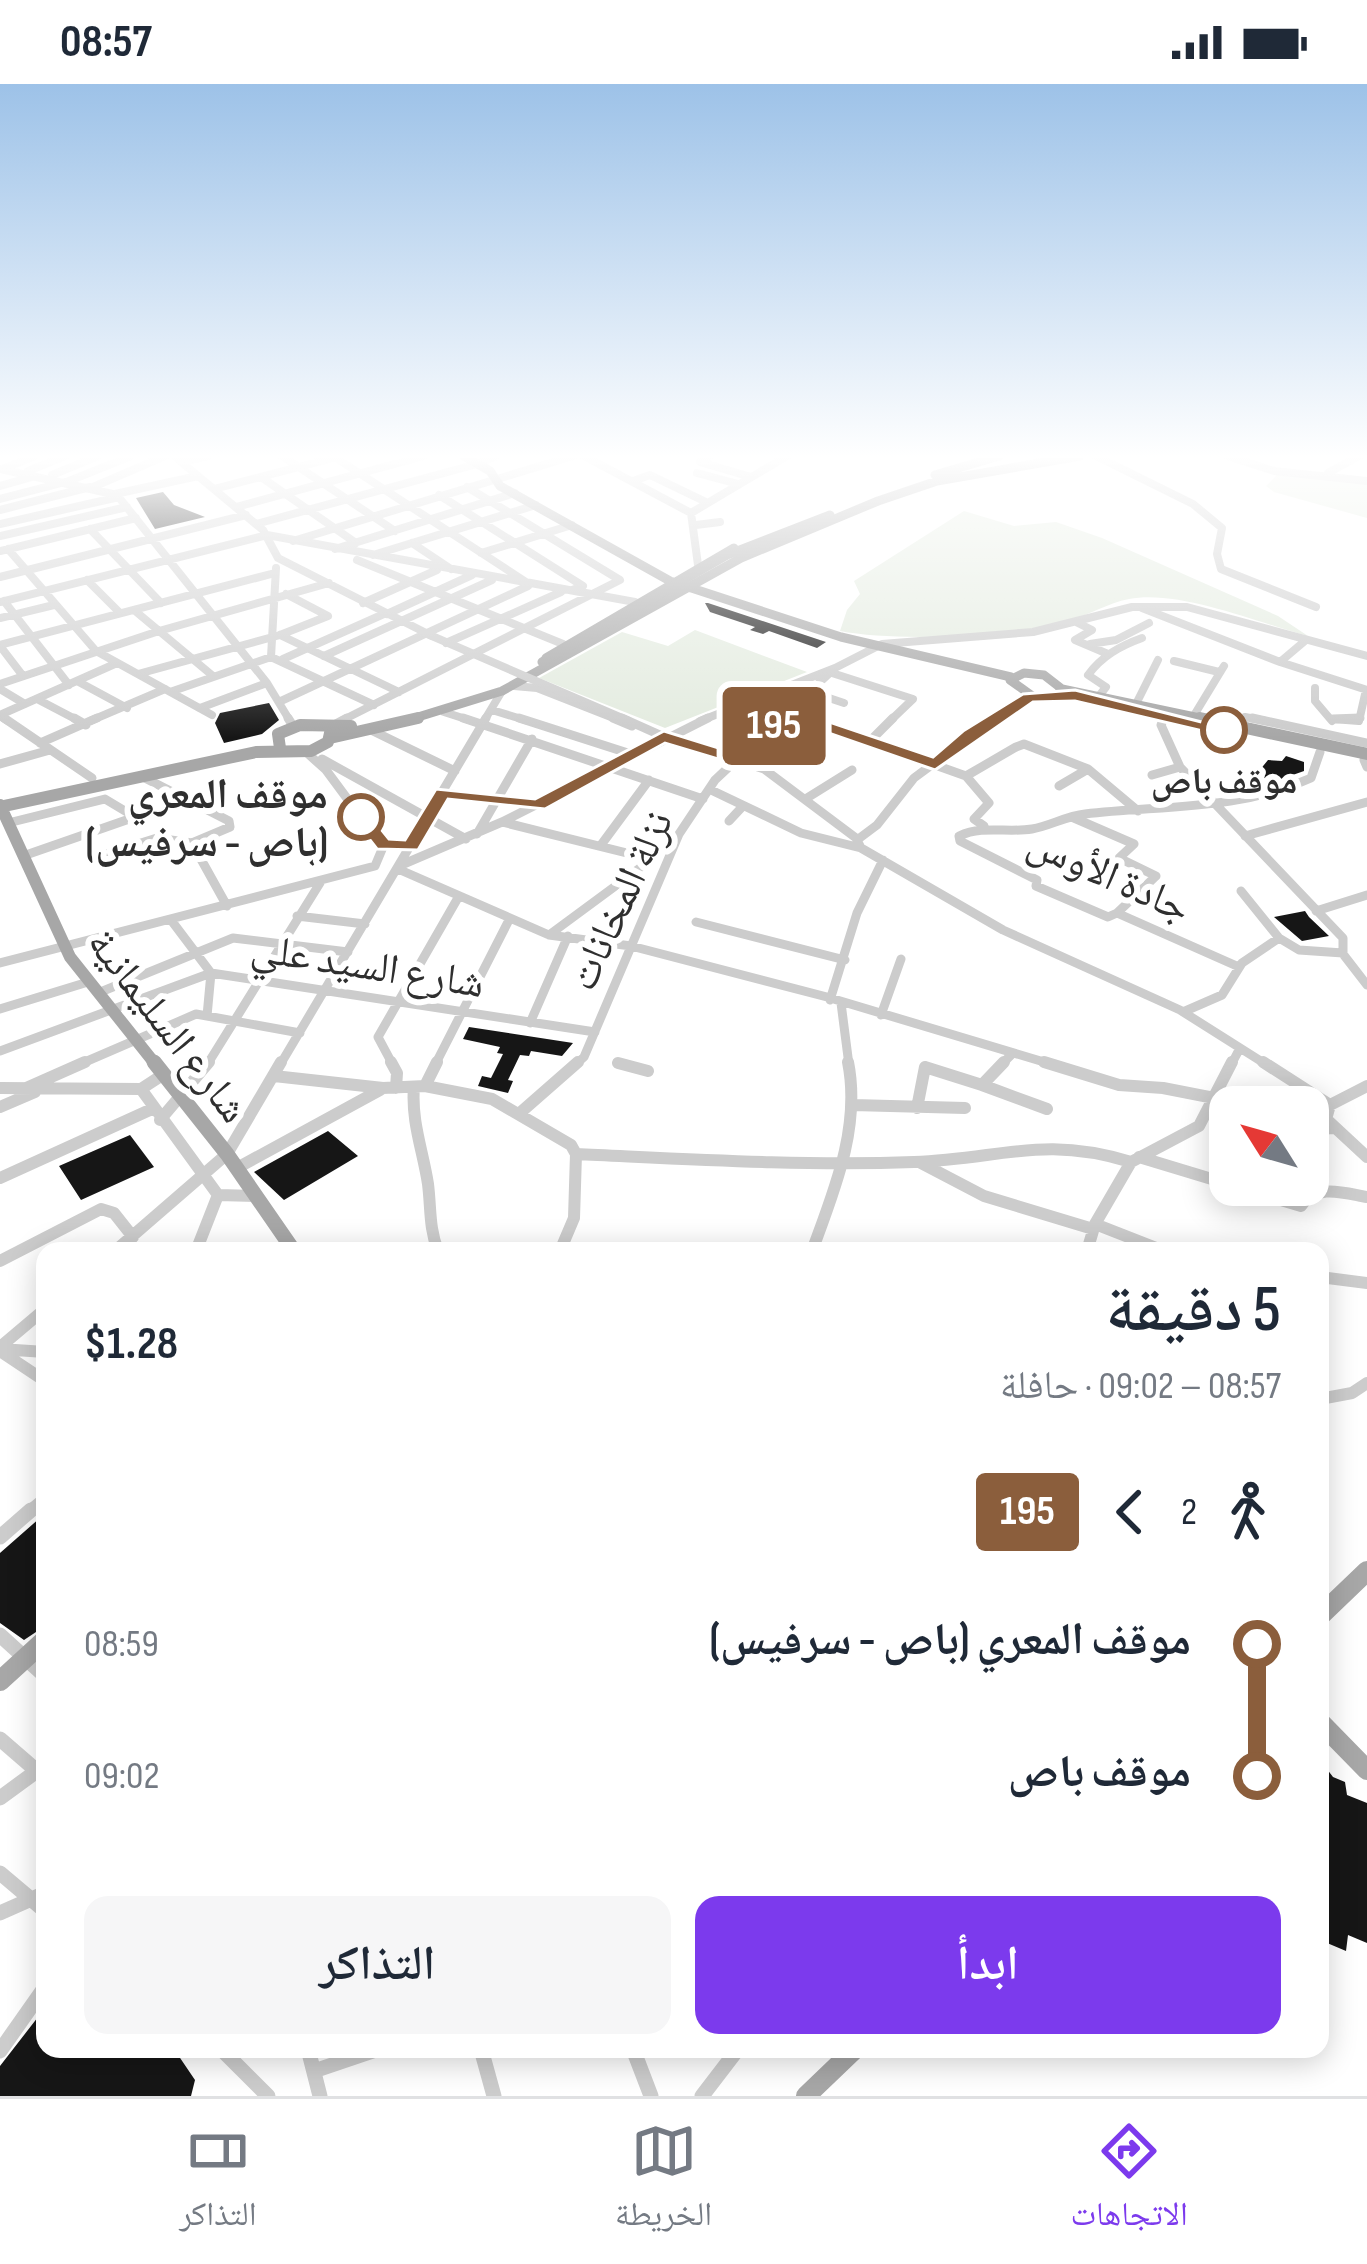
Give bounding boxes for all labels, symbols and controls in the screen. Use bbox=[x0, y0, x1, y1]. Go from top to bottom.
text: 08:57 bbox=[60, 15, 152, 70]
line badge: 195 bbox=[705, 687, 843, 765]
text: 195 bbox=[747, 700, 801, 751]
marker: موقف باص bbox=[1202, 708, 1246, 752]
place label: موقف باص bbox=[1151, 761, 1297, 804]
place label: موقف المعري (باص - سرفيس) bbox=[86, 770, 328, 869]
marker: موقف المعري (باص - سرفيس) bbox=[339, 795, 383, 839]
street label: نزلة المخانات bbox=[557, 803, 685, 999]
street label: جادة الأوس bbox=[1020, 818, 1198, 935]
street label: شارع السليمانية bbox=[75, 919, 259, 1134]
street label: شارع السيد علي bbox=[247, 923, 488, 1016]
north arrow bbox=[1209, 1086, 1329, 1206]
map controls bbox=[1209, 1086, 1329, 1206]
text: 5 دقيقة bbox=[1106, 1271, 1281, 1350]
text: $1.28 bbox=[84, 1317, 178, 1372]
text: 08:57 – 09:02 · حافلة bbox=[1000, 1363, 1281, 1410]
icon: back bbox=[1097, 1479, 1163, 1545]
icon: walk bbox=[1215, 1479, 1281, 1545]
text: 195 bbox=[1000, 1486, 1055, 1537]
text: 2 bbox=[1181, 1489, 1197, 1536]
text: موقف المعري (باص - سرفيس) bbox=[710, 1613, 1191, 1668]
text: 08:59 bbox=[84, 1621, 159, 1668]
text: موقف باص bbox=[1008, 1745, 1191, 1800]
text: 09:02 bbox=[84, 1753, 159, 1800]
button: التذاكر bbox=[84, 1896, 671, 2034]
button: ابدأ bbox=[695, 1896, 1281, 2034]
tab: التذاكر bbox=[179, 2118, 257, 2246]
tab: الخريطة bbox=[615, 2118, 712, 2246]
tab: الاتجاهات bbox=[1071, 2118, 1188, 2246]

